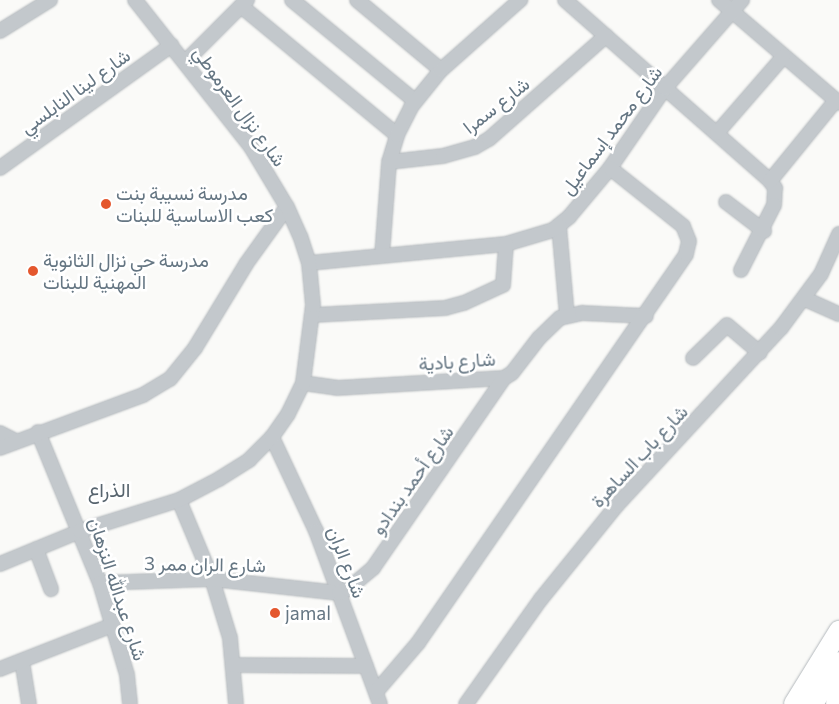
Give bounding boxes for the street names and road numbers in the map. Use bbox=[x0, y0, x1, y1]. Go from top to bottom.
street label: شارع نزال العرموطي bbox=[189, 41, 291, 171]
street label: شارع لينا النابلسي bbox=[16, 43, 134, 139]
street label: شارع محمد إسماعيل bbox=[555, 61, 667, 199]
street label: شارع سمرا bbox=[458, 72, 534, 138]
street label: شارع بادية bbox=[418, 347, 496, 375]
street label: شارع باب الساهرة bbox=[586, 400, 692, 512]
street label: شارع أحمد بندادو bbox=[366, 421, 458, 539]
street label: شارع عبدالله النزهان bbox=[84, 515, 152, 663]
street label: شارع الران bbox=[323, 523, 371, 601]
street label: شارع الران ممر 3 bbox=[144, 552, 266, 576]

